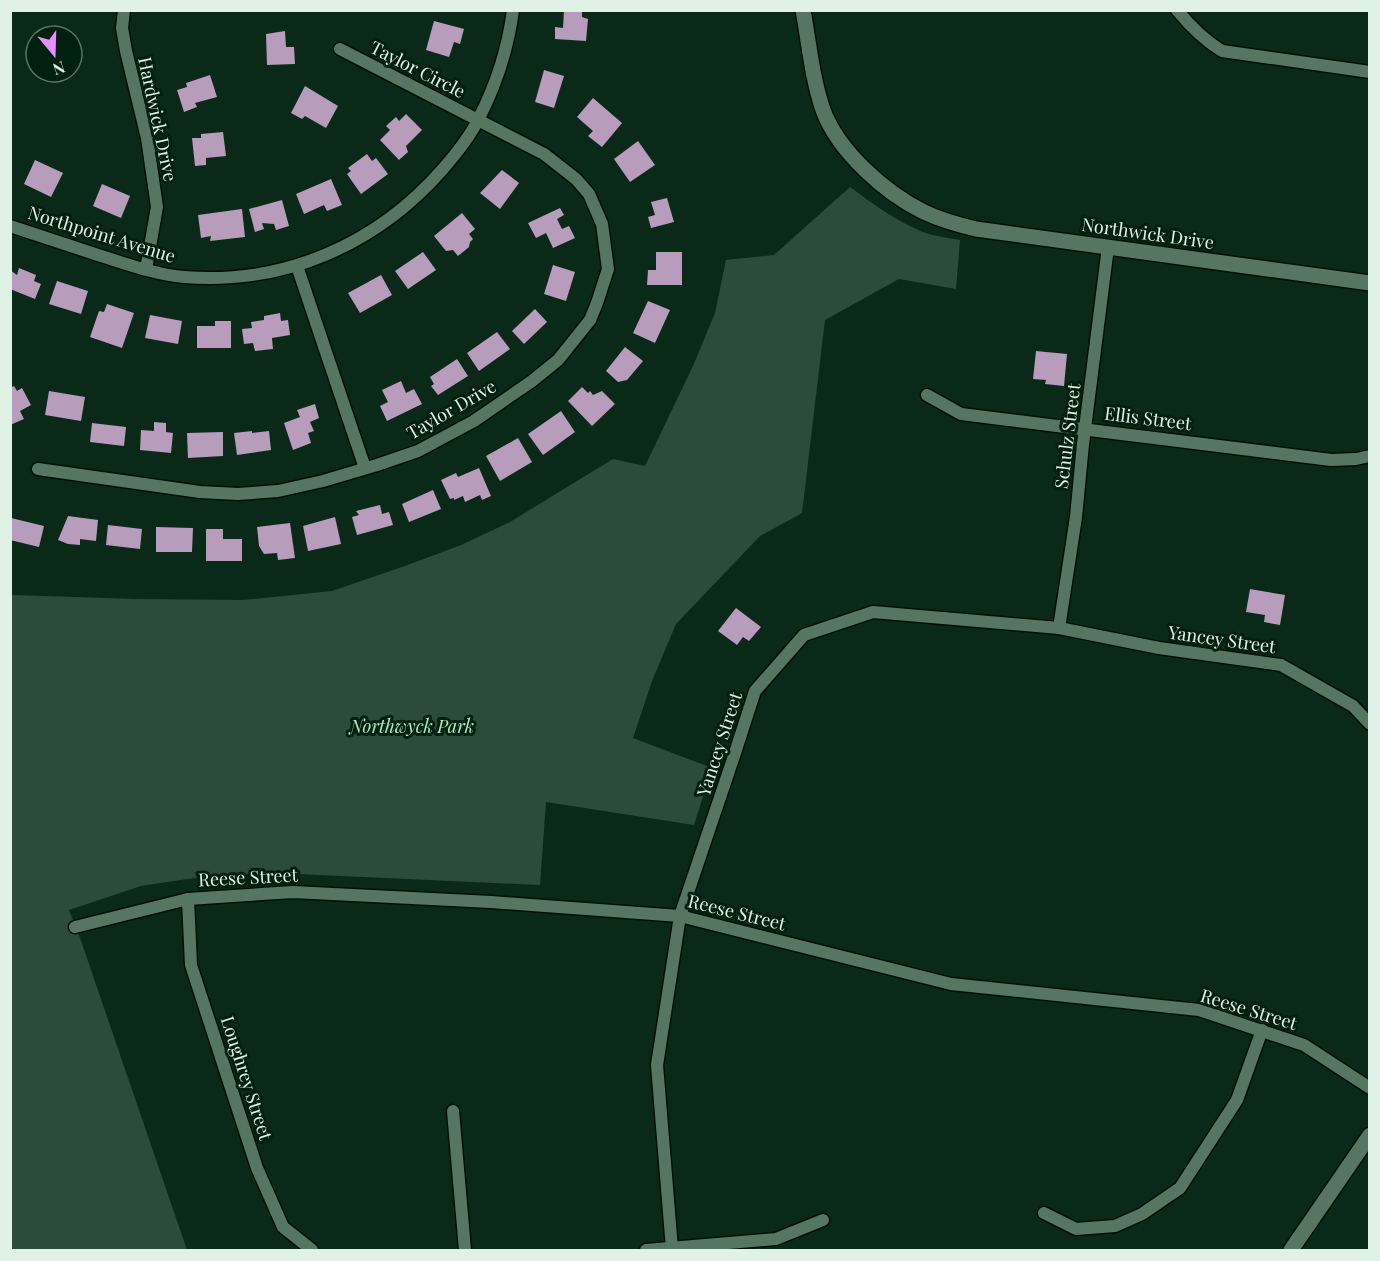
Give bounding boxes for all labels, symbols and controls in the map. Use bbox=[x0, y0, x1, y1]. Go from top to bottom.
north arrow bbox=[24, 24, 84, 84]
street label: Taylor Circle bbox=[366, 35, 470, 103]
street label: Hardwick Drive bbox=[133, 55, 183, 183]
text: N bbox=[50, 57, 68, 81]
street label: Northpoint Avenue bbox=[25, 200, 179, 268]
street label: Northwick Drive bbox=[1080, 212, 1216, 254]
street label: Taylor Drive bbox=[402, 374, 500, 444]
street label: Schulz Street bbox=[1049, 381, 1085, 490]
street label: Ellis Street bbox=[1103, 401, 1193, 435]
street label: Yancey Street bbox=[1166, 619, 1278, 659]
street label: Yancey Street bbox=[691, 688, 747, 800]
park label: Northwyck Park bbox=[348, 714, 474, 738]
street label: Reese Street bbox=[198, 862, 299, 892]
street label: Reese Street bbox=[686, 888, 789, 936]
street label: Reese Street bbox=[1198, 983, 1301, 1035]
street label: Loughrey Street bbox=[216, 1013, 279, 1144]

